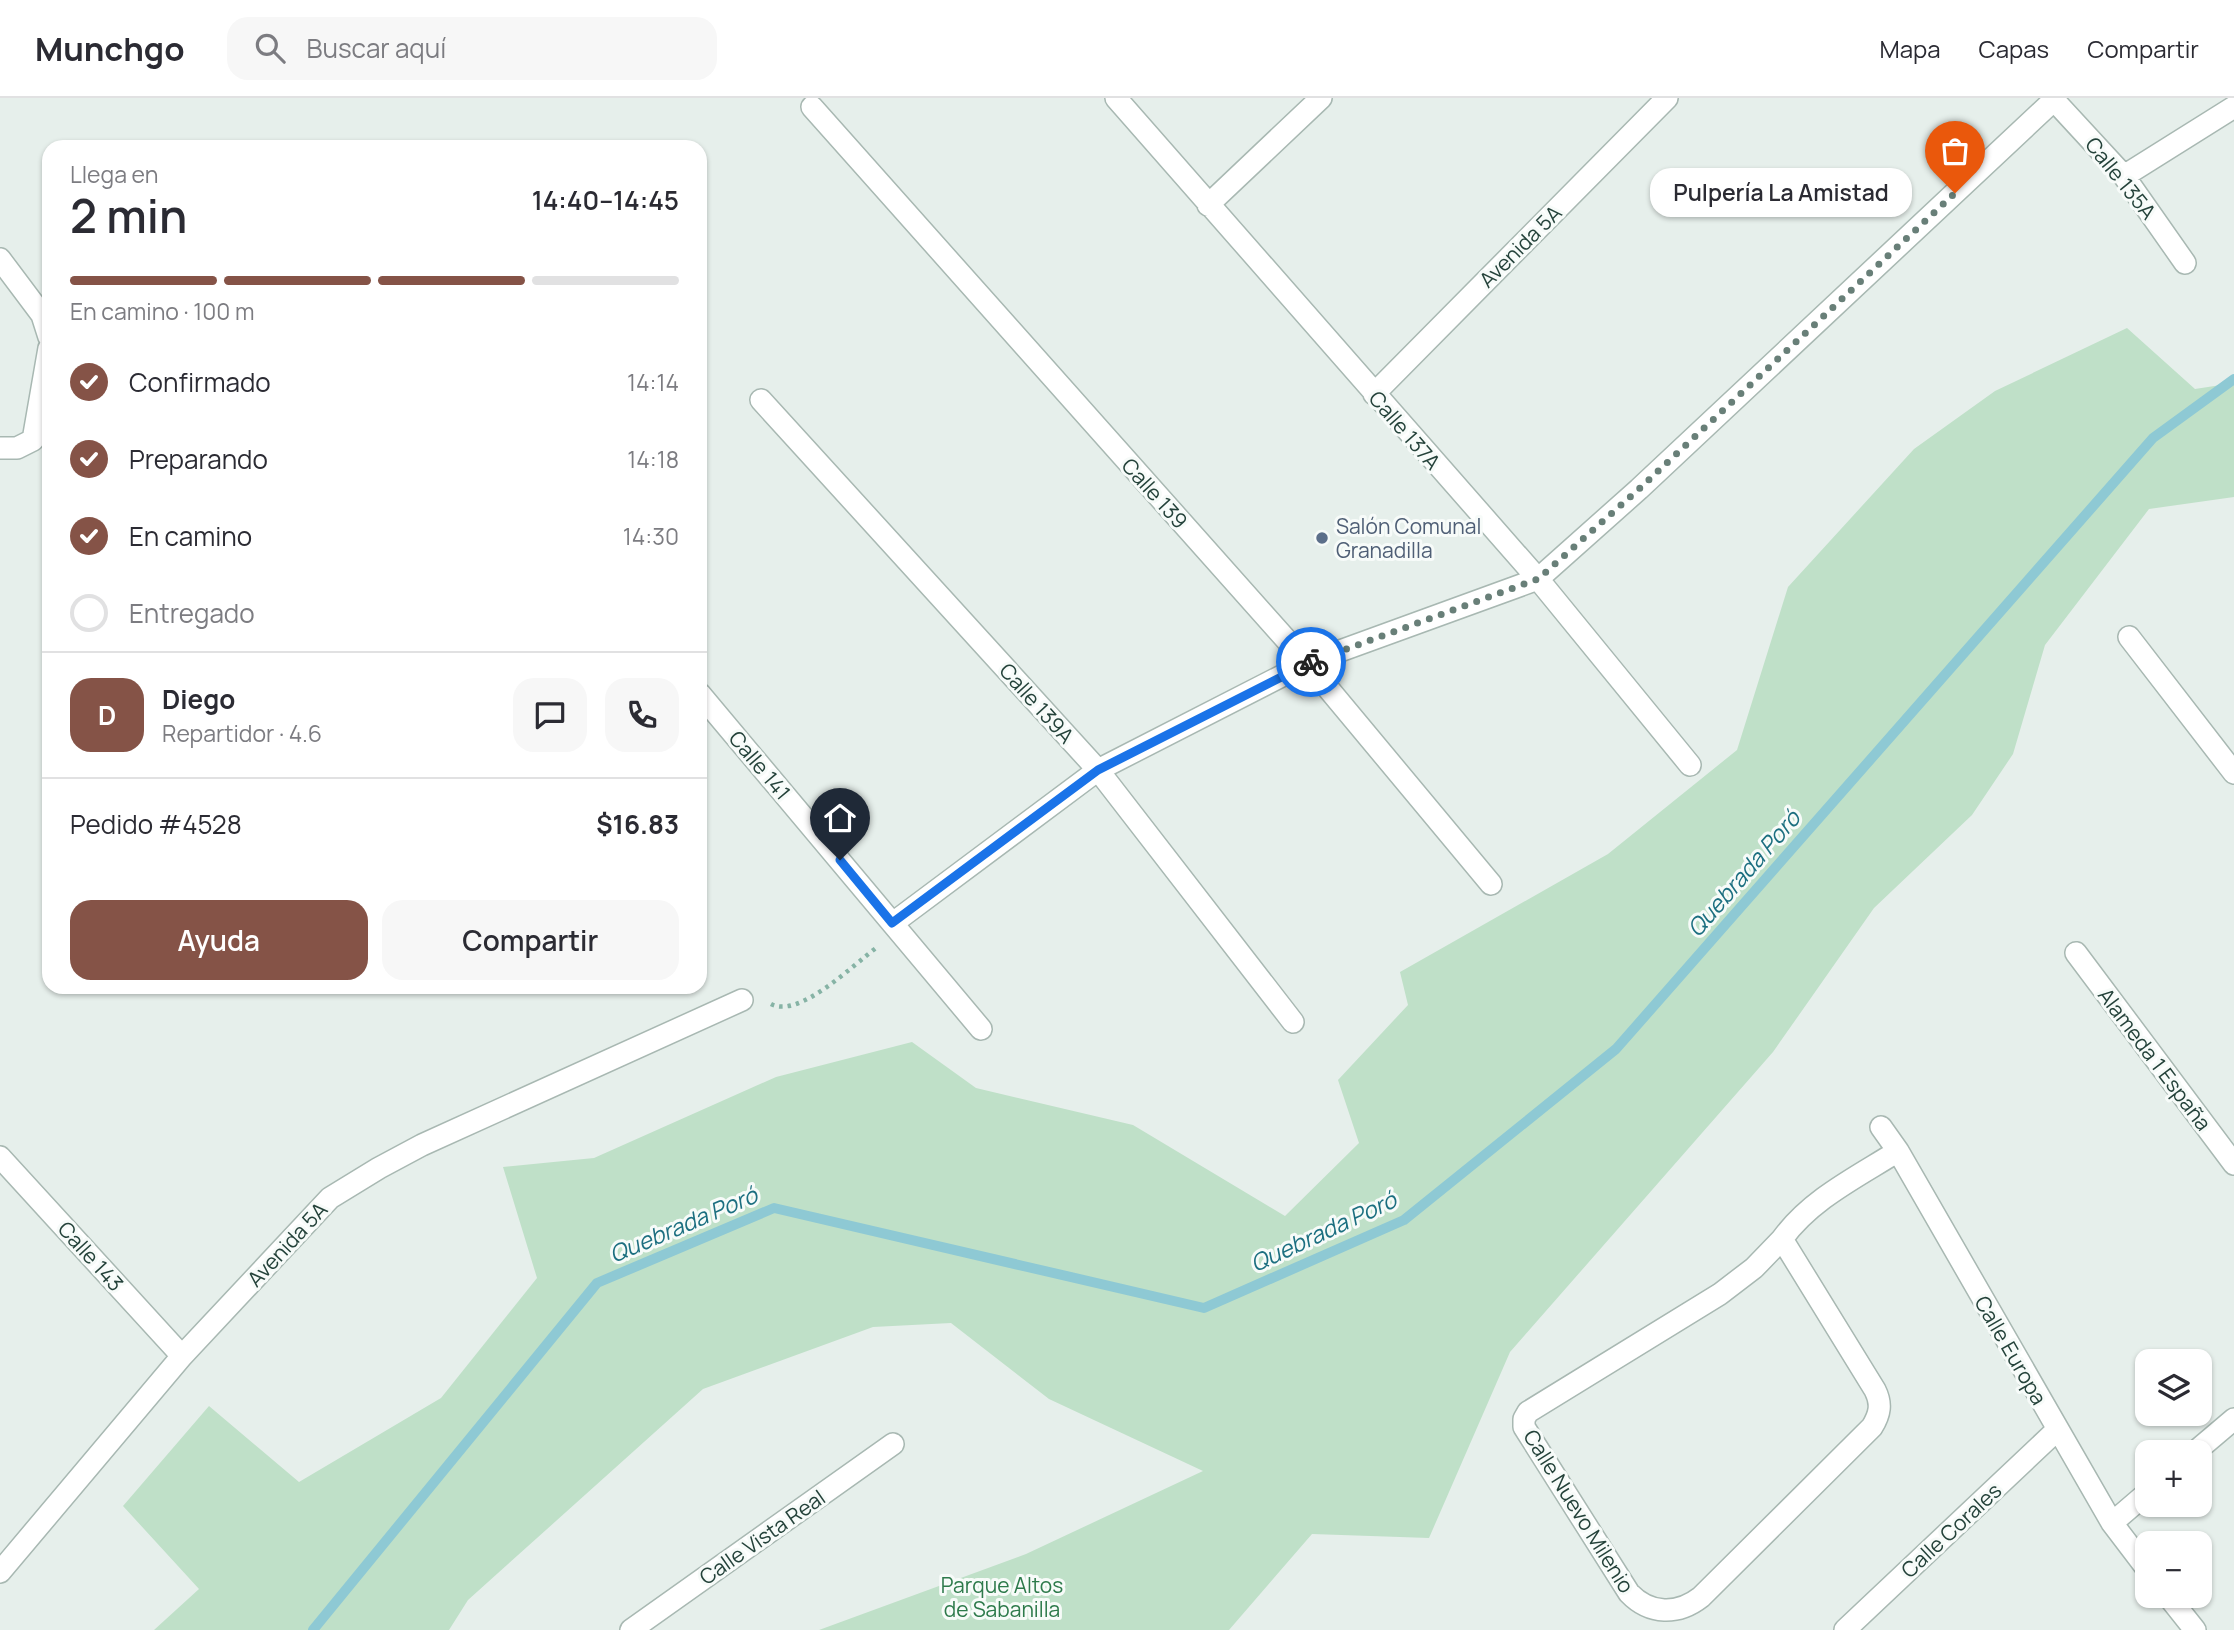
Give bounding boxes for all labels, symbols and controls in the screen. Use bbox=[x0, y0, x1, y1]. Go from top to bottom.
search box bbox=[227, 17, 717, 80]
text: Munchgo bbox=[35, 26, 185, 71]
icon: search bbox=[251, 29, 289, 67]
text: Buscar aquí bbox=[307, 30, 446, 66]
text: Mapa bbox=[1880, 32, 1941, 65]
text: Capas bbox=[1979, 32, 2049, 65]
text: Compartir bbox=[2087, 32, 2199, 65]
pin bbox=[1925, 121, 1985, 193]
street label: Calle 135A bbox=[2079, 131, 2163, 225]
icon: bag bbox=[1936, 132, 1974, 170]
text: Llega en bbox=[70, 158, 158, 190]
callout: Pulpería La Amistad bbox=[1650, 168, 1913, 217]
text: Pulpería La Amistad bbox=[1673, 176, 1889, 208]
text: 14:40–14:45 bbox=[532, 182, 679, 218]
text: 2 min bbox=[70, 184, 187, 247]
street label: Avenida 5A bbox=[1473, 199, 1567, 293]
text: En camino · 100 m bbox=[70, 295, 254, 327]
icon: check bbox=[70, 363, 108, 401]
text: Confirmado bbox=[129, 364, 271, 400]
text: 14:14 bbox=[627, 366, 679, 398]
street label: Calle 137A bbox=[1363, 385, 1447, 475]
icon: check bbox=[70, 440, 108, 478]
text: Preparando bbox=[129, 441, 268, 477]
text: 14:18 bbox=[627, 443, 679, 475]
street label: Calle 139 bbox=[1116, 452, 1194, 534]
place label: Salón Comunal Granadilla bbox=[1336, 512, 1481, 564]
icon: check bbox=[70, 517, 108, 555]
text: En camino bbox=[129, 518, 252, 554]
text: 14:30 bbox=[623, 520, 679, 552]
marker: Salón Comunal Granadilla bbox=[1314, 530, 1330, 546]
text: Entregado bbox=[129, 595, 255, 631]
courier bbox=[1276, 627, 1346, 697]
icon: bike bbox=[1292, 643, 1330, 681]
street label: Calle 139A bbox=[993, 657, 1081, 749]
button: chat bbox=[513, 678, 587, 752]
button: phone bbox=[605, 678, 679, 752]
text: Diego bbox=[162, 681, 235, 717]
text: D bbox=[98, 697, 116, 733]
text: Repartidor · 4.6 bbox=[162, 717, 322, 749]
street label: Calle 141 bbox=[723, 725, 797, 805]
pin bbox=[810, 788, 870, 860]
icon: home bbox=[821, 799, 859, 837]
water label: Quebrada Poró bbox=[1679, 802, 1808, 943]
text: Pedido #4528 bbox=[70, 806, 242, 842]
text: $16.83 bbox=[596, 806, 679, 842]
button: Ayuda bbox=[70, 900, 368, 980]
button: Compartir bbox=[382, 900, 679, 980]
street label: Alameda 1 España bbox=[2092, 982, 2218, 1136]
water label: Quebrada Poró bbox=[604, 1178, 763, 1270]
water label: Quebrada Poró bbox=[1245, 1183, 1403, 1279]
street label: Avenida 5A bbox=[241, 1196, 333, 1292]
street label: Calle 143 bbox=[52, 1215, 130, 1297]
street label: Calle Europa bbox=[1969, 1290, 2053, 1410]
map controls bbox=[2135, 1349, 2212, 1608]
button: layers bbox=[2135, 1349, 2212, 1426]
street label: Calle Nuevo Milenio bbox=[1517, 1424, 1641, 1598]
button: + bbox=[2135, 1440, 2212, 1517]
street label: Calle Corales bbox=[1895, 1476, 2007, 1584]
street label: Calle Vista Real bbox=[694, 1483, 830, 1591]
button: − bbox=[2135, 1531, 2212, 1608]
park label: Parque Altos de Sabanilla bbox=[941, 1571, 1063, 1623]

